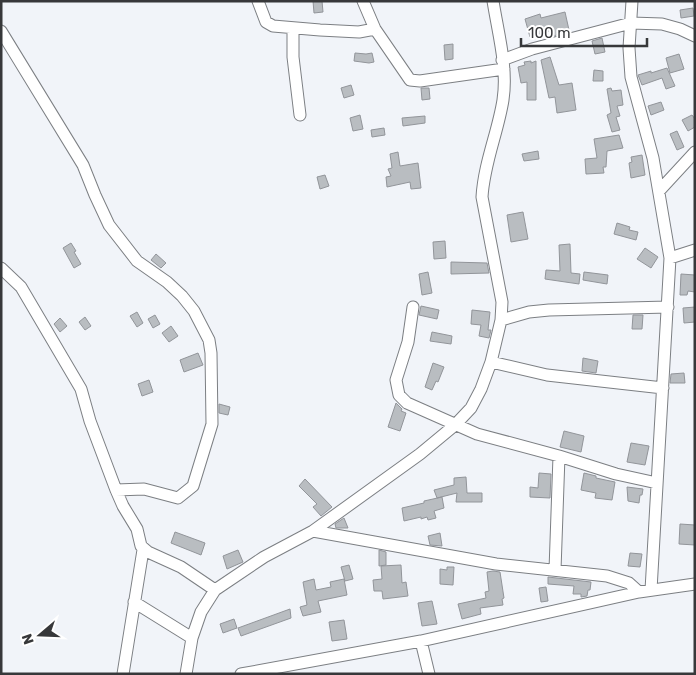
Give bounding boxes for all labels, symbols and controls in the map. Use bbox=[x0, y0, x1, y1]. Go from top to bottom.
scale bar bbox=[521, 15, 647, 47]
text: 100 m bbox=[528, 24, 570, 42]
north arrow bbox=[15, 610, 65, 660]
text: N bbox=[19, 632, 38, 647]

